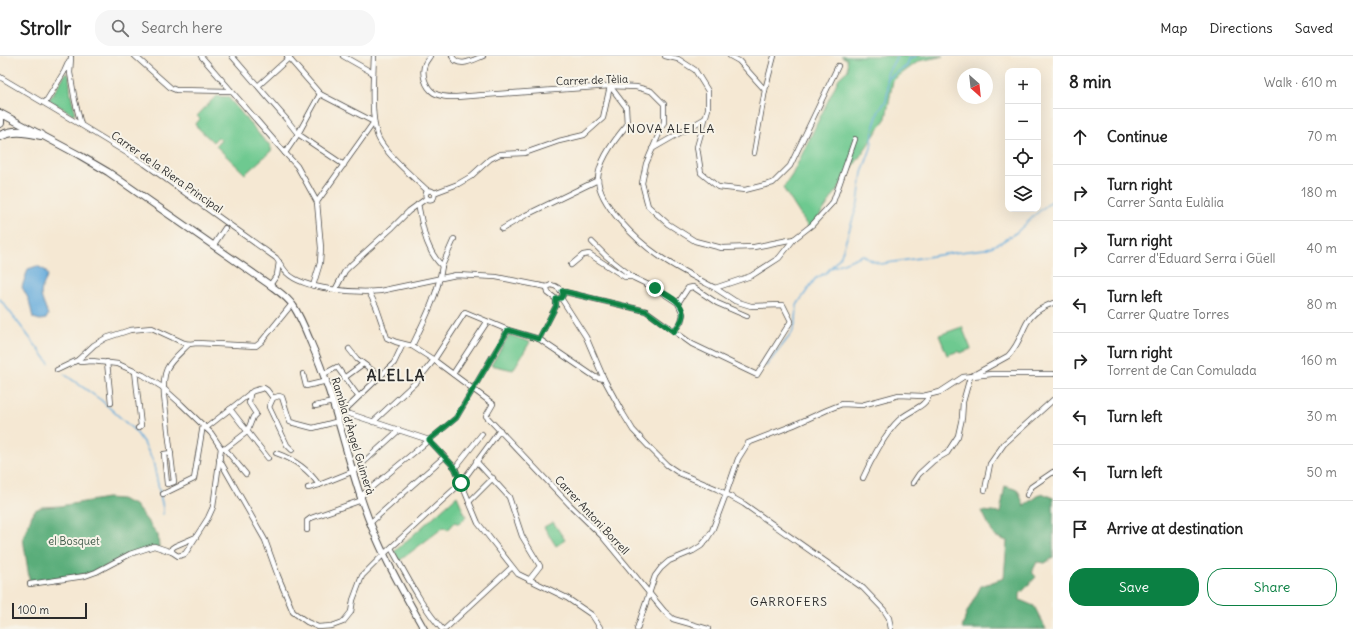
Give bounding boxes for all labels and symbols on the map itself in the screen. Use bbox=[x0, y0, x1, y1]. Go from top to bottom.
north arrow bbox=[957, 68, 993, 104]
street label: Carrer de Tèlia bbox=[556, 72, 628, 88]
district label: NOVA ALELLA bbox=[627, 121, 715, 136]
street label: Carrer de la Riera Principal bbox=[108, 128, 226, 216]
route end bbox=[646, 279, 664, 297]
district label: ALELLA bbox=[367, 366, 425, 385]
street label: Rambla d'Àngel Guimerà bbox=[328, 375, 379, 496]
street label: Carrer Antoni Borrell bbox=[552, 473, 632, 557]
route start bbox=[452, 474, 470, 492]
park label: el Bosquet bbox=[48, 534, 100, 548]
district label: GARROFERS bbox=[750, 594, 828, 609]
scale bar bbox=[12, 601, 87, 620]

